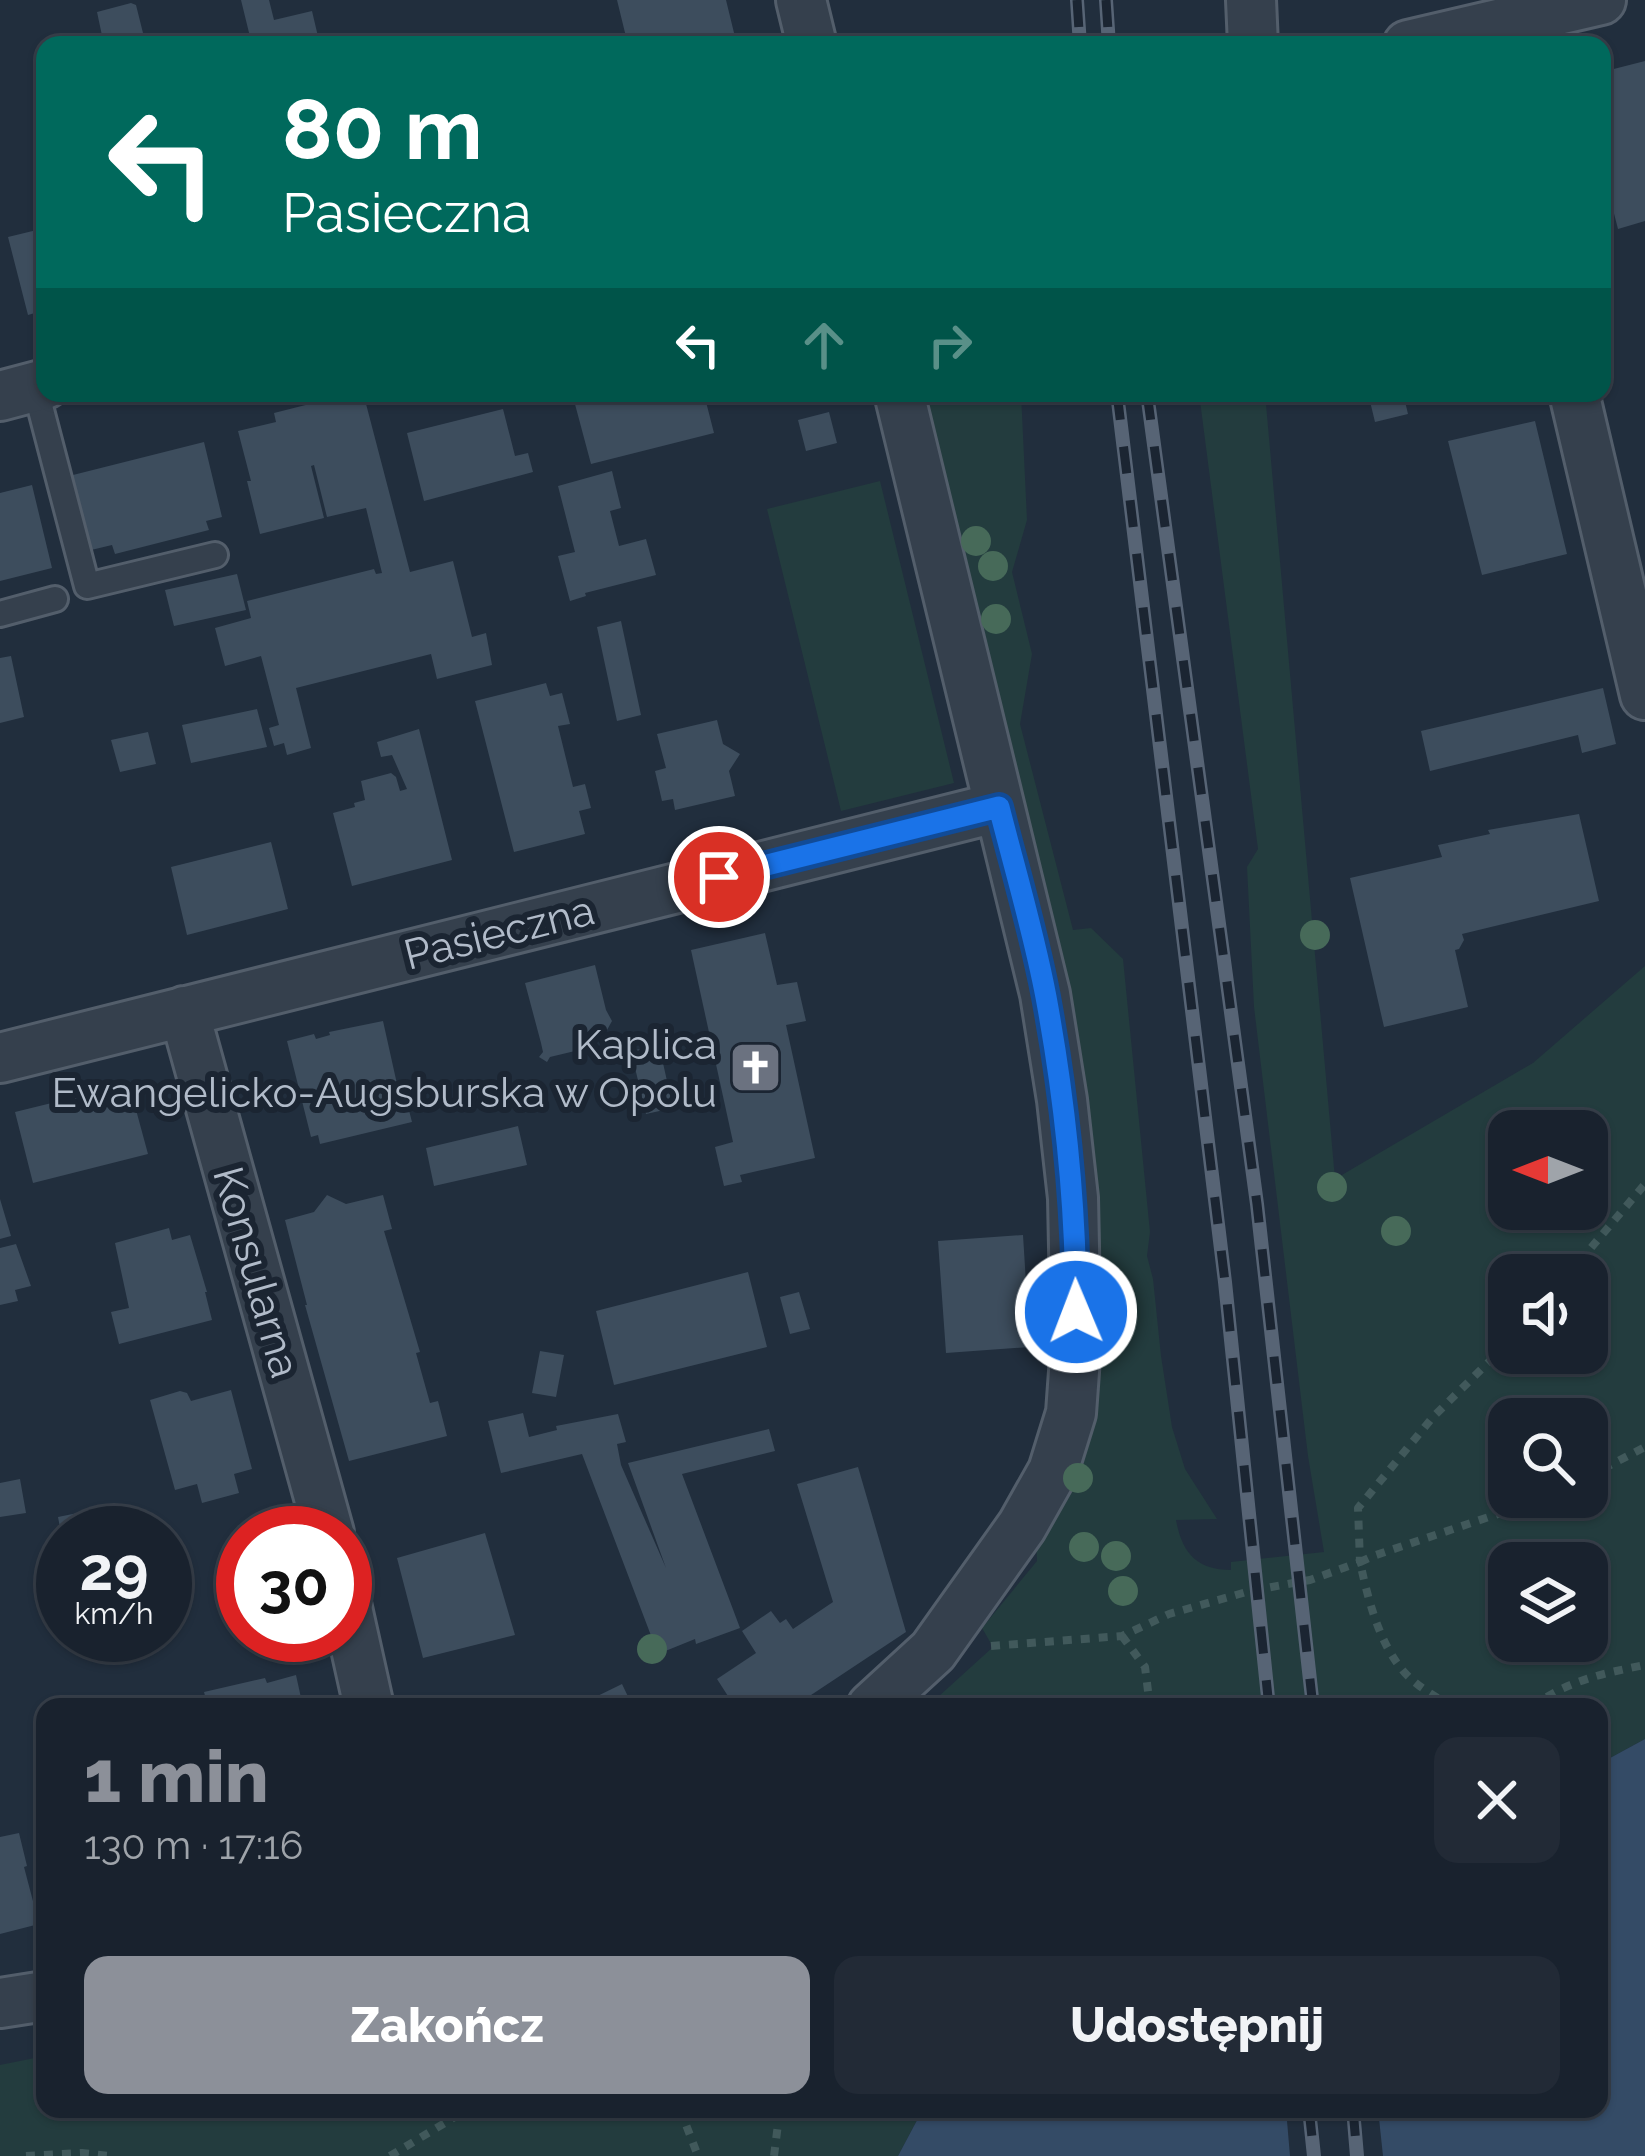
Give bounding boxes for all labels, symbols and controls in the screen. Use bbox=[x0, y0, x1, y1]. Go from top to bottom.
text: 80 m bbox=[282, 80, 483, 179]
icon: left bbox=[84, 84, 240, 240]
text: Pasieczna bbox=[282, 181, 531, 245]
icon: left bbox=[665, 312, 731, 378]
icon: ahead bbox=[791, 312, 857, 378]
icon: right bbox=[917, 312, 983, 378]
pin bbox=[668, 826, 770, 928]
icon: arrive bbox=[686, 844, 752, 910]
street label: Pasieczna bbox=[399, 885, 599, 980]
place label: Kaplica Ewangelicko-Augsburska w Opolu bbox=[51, 1020, 717, 1117]
church icon: Kaplica Ewangelicko-Augsburska w Opolu bbox=[728, 1040, 784, 1096]
north arrow bbox=[1488, 1110, 1608, 1230]
map controls bbox=[1488, 1110, 1608, 1662]
street label: Konsularna bbox=[203, 1161, 310, 1383]
position arrow bbox=[1013, 1249, 1139, 1375]
button: sound bbox=[1488, 1254, 1608, 1374]
button: search bbox=[1488, 1398, 1608, 1518]
speed limit sign: 30 bbox=[216, 1506, 372, 1662]
text: 29 bbox=[79, 1534, 149, 1604]
button: layers bbox=[1488, 1542, 1608, 1662]
text: km/h bbox=[74, 1596, 154, 1631]
text: 1 min bbox=[84, 1734, 269, 1819]
button: close bbox=[1434, 1737, 1560, 1863]
text: 130 m · 17:16 bbox=[84, 1822, 303, 1868]
button: Zakończ bbox=[84, 1956, 810, 2094]
button: Udostępnij bbox=[834, 1956, 1560, 2094]

